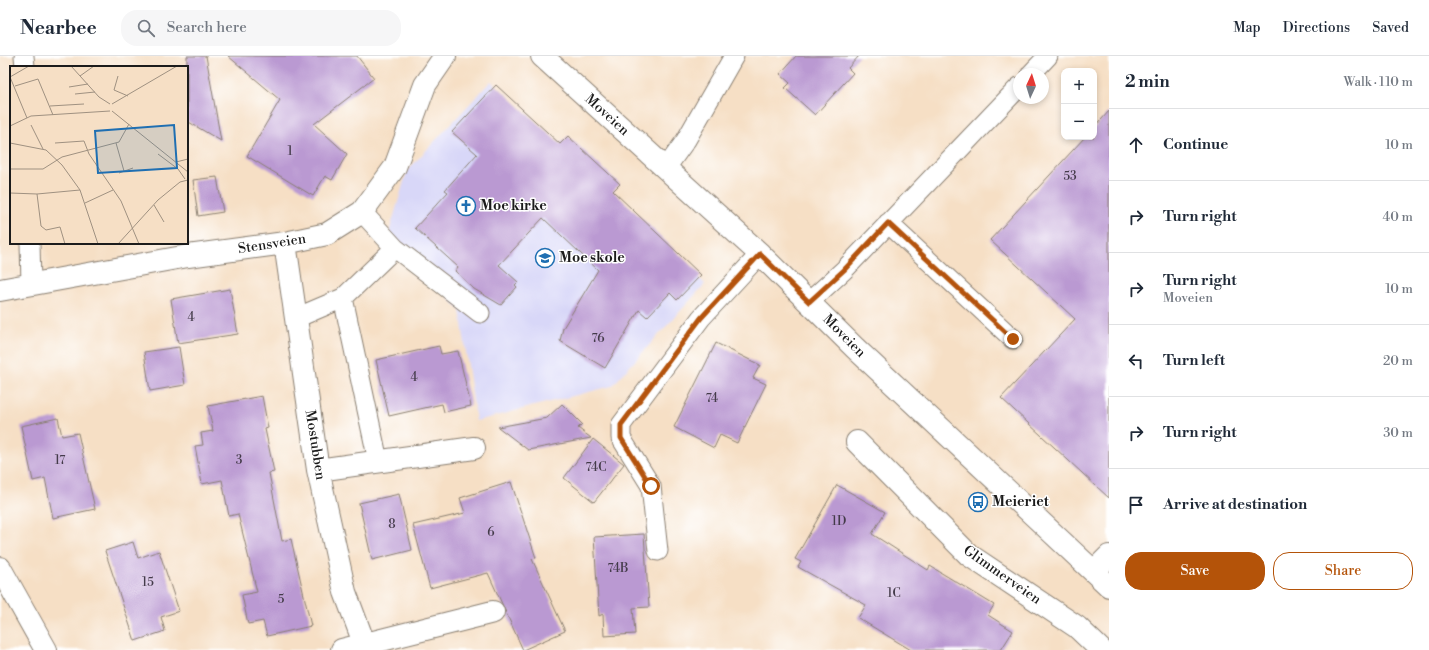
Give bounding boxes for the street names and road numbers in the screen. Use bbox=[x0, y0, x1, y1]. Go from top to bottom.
street label: Moveien bbox=[581, 90, 634, 140]
street label: Stensveien bbox=[237, 230, 308, 258]
street label: Moveien bbox=[819, 311, 870, 362]
street label: Mostubben bbox=[301, 409, 330, 482]
street label: Glimmerveien bbox=[960, 541, 1045, 609]

